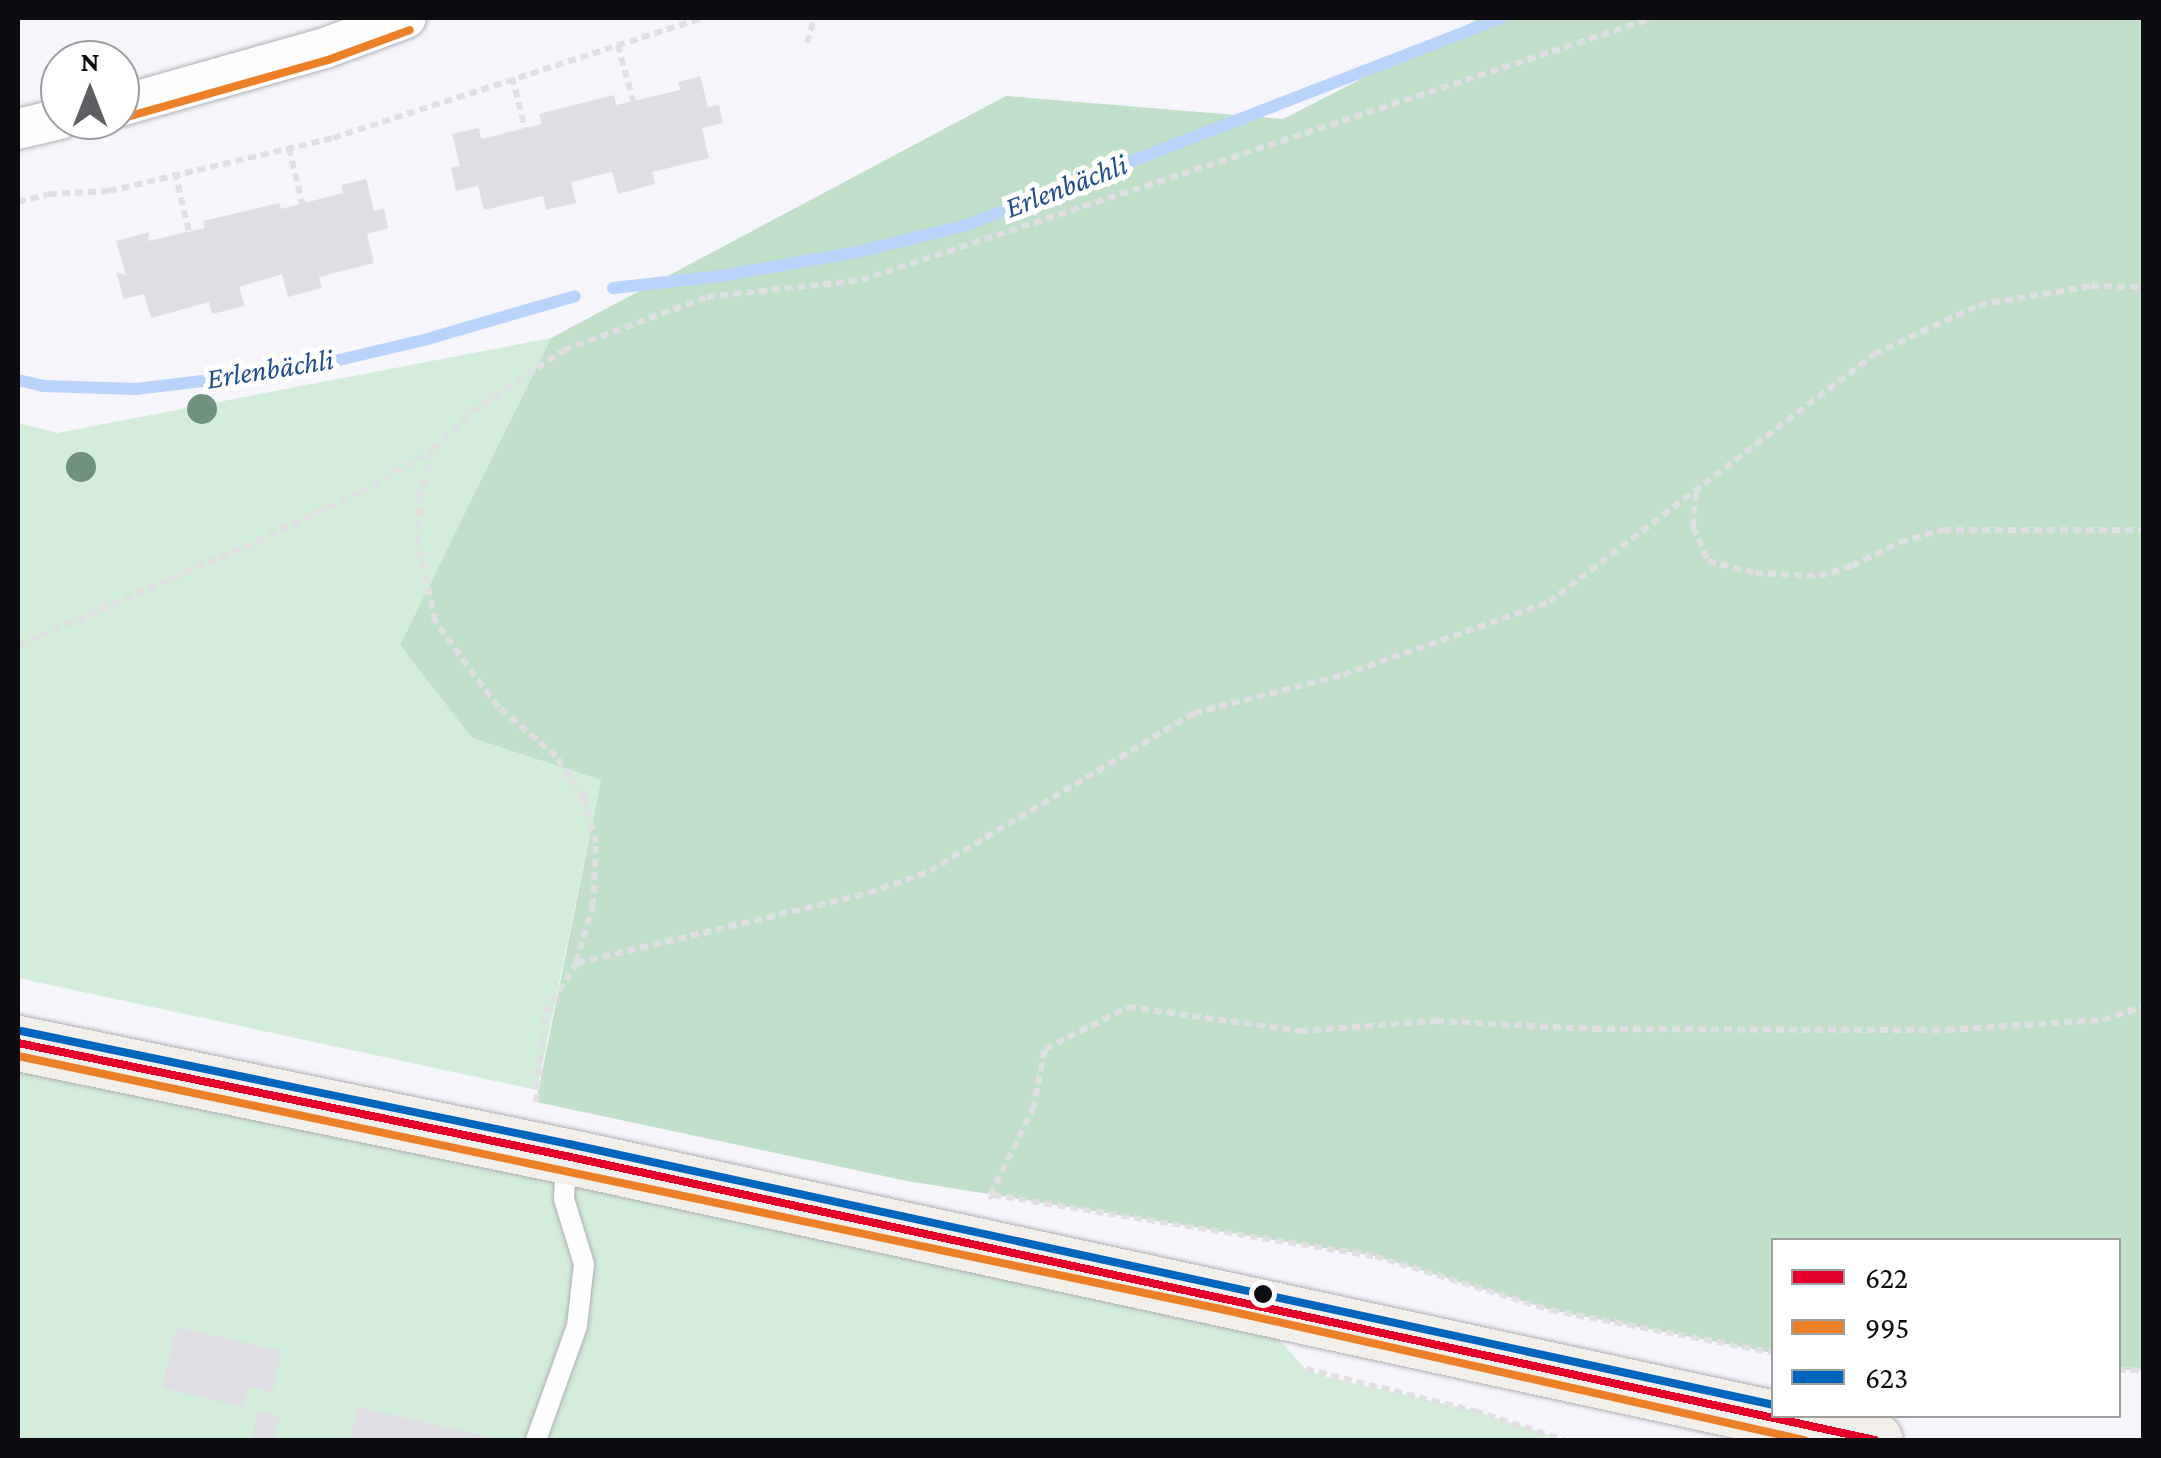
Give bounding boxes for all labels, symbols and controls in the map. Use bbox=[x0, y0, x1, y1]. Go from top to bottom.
north arrow bbox=[40, 40, 140, 140]
text: N bbox=[80, 46, 100, 77]
water label: Erlenbächli bbox=[1000, 146, 1132, 226]
water label: Erlenbächli bbox=[204, 341, 336, 397]
legend bbox=[1771, 1238, 2121, 1418]
text: 622 bbox=[1865, 1261, 1908, 1294]
unlabelled marker bbox=[1253, 1284, 1273, 1304]
text: 995 bbox=[1865, 1311, 1909, 1344]
text: 623 bbox=[1865, 1361, 1908, 1394]

